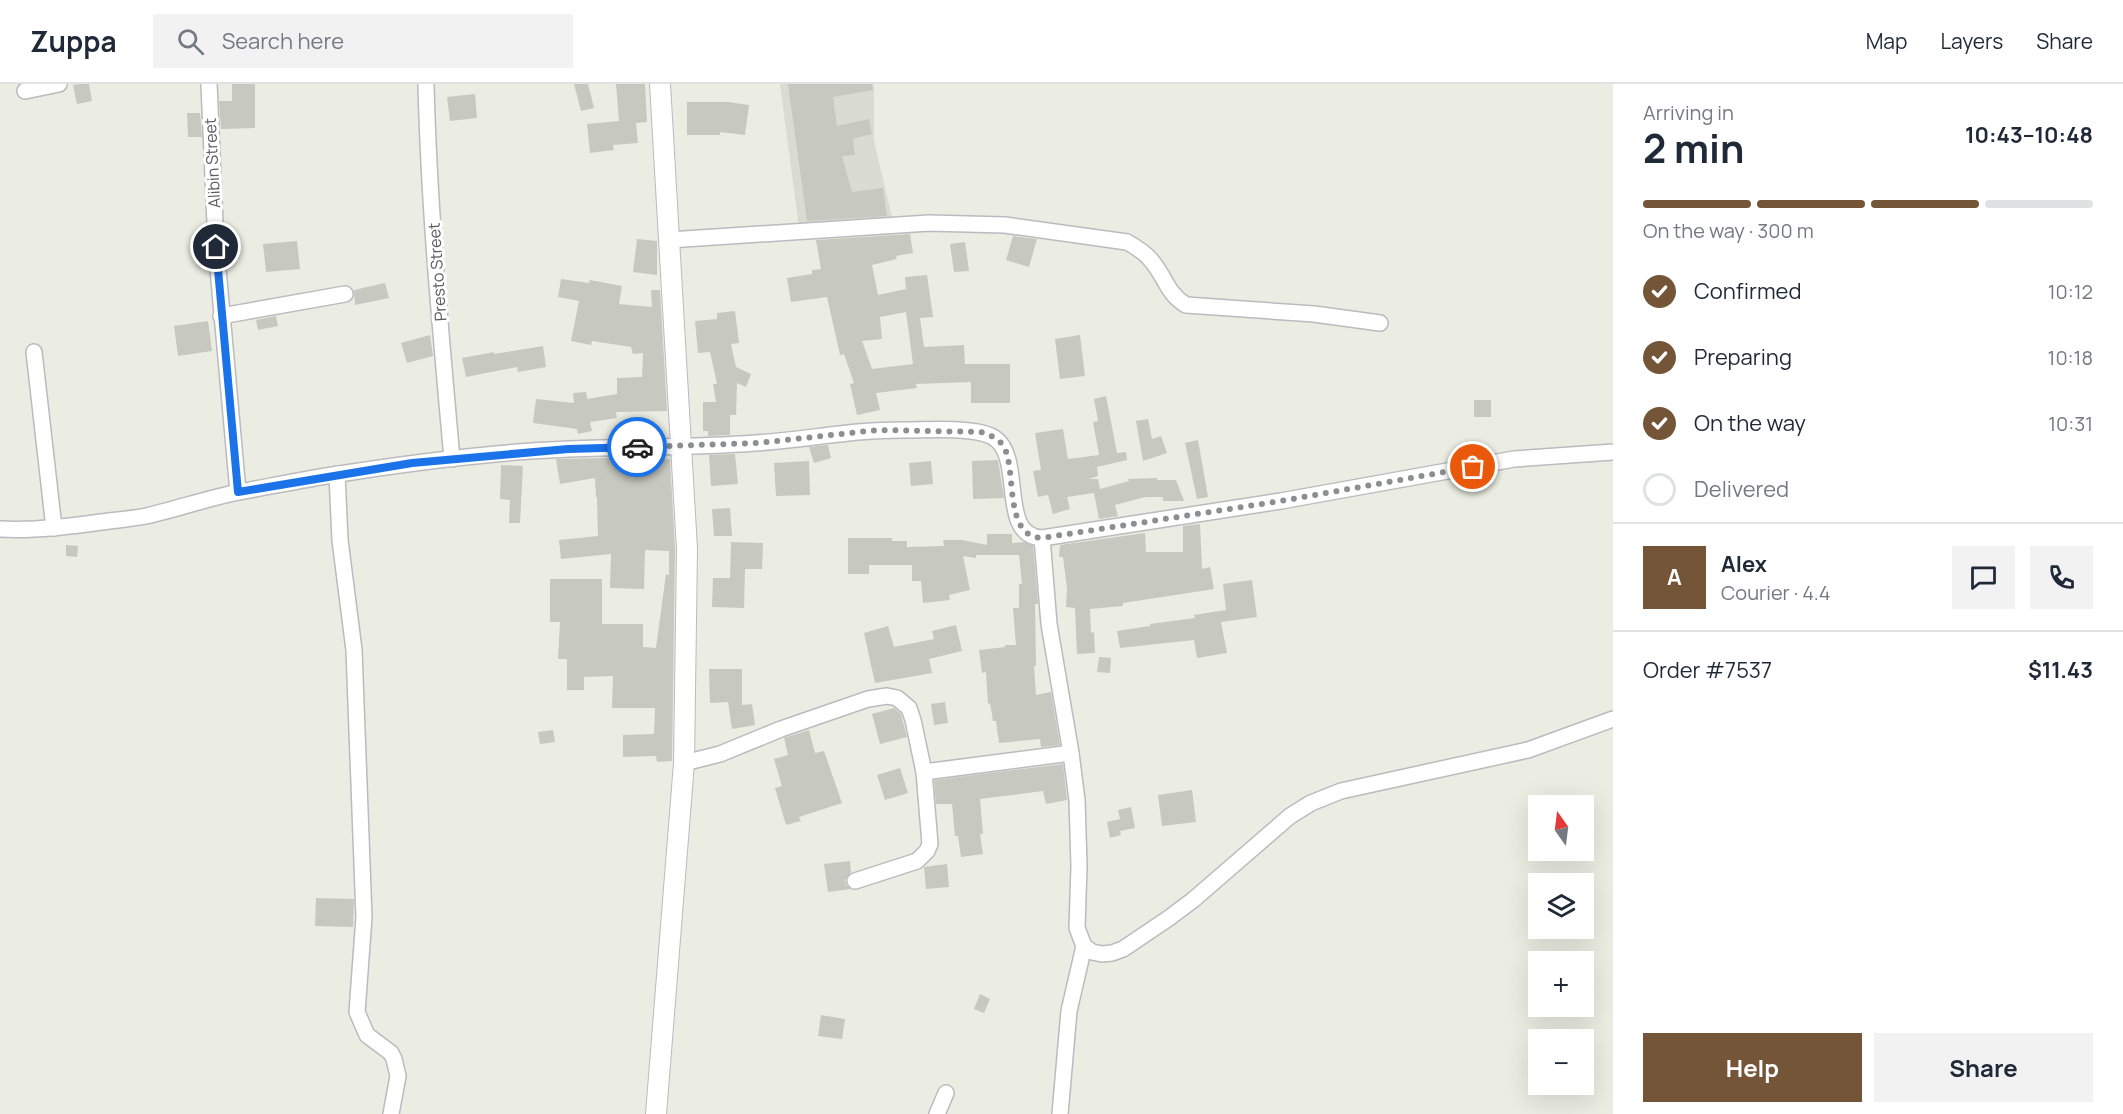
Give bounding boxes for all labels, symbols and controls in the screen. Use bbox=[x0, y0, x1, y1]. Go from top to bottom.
search box bbox=[153, 14, 573, 68]
text: Zuppa bbox=[30, 22, 117, 60]
icon: search bbox=[174, 25, 207, 58]
text: Search here bbox=[222, 26, 344, 56]
text: Map bbox=[1866, 27, 1907, 55]
text: Layers bbox=[1940, 27, 2003, 55]
text: Share bbox=[2036, 27, 2093, 55]
text: Arriving in bbox=[1643, 99, 1734, 126]
street label: Alibin Street bbox=[199, 117, 225, 209]
text: 10:43–10:48 bbox=[1965, 120, 2093, 150]
text: 2 min bbox=[1643, 121, 1744, 175]
text: On the way · 300 m bbox=[1643, 217, 1814, 244]
pin bbox=[190, 221, 241, 272]
street label: Presto Street bbox=[423, 222, 451, 322]
icon: home bbox=[199, 230, 232, 263]
icon: check bbox=[1643, 275, 1676, 308]
text: Confirmed bbox=[1694, 276, 1802, 306]
text: 10:12 bbox=[2048, 278, 2093, 305]
icon: check bbox=[1643, 341, 1676, 374]
text: Preparing bbox=[1694, 342, 1792, 372]
text: 10:18 bbox=[2048, 344, 2093, 371]
icon: check bbox=[1643, 407, 1676, 440]
text: On the way bbox=[1694, 408, 1806, 438]
text: 10:31 bbox=[2048, 410, 2093, 437]
courier bbox=[607, 417, 667, 477]
icon: car bbox=[621, 431, 654, 464]
pin bbox=[1447, 441, 1498, 492]
icon: bag bbox=[1456, 450, 1489, 483]
text: Delivered bbox=[1694, 474, 1789, 504]
button: chat bbox=[1952, 546, 2015, 609]
button: phone bbox=[2030, 546, 2093, 609]
text: Alex bbox=[1721, 549, 1767, 579]
text: A bbox=[1667, 562, 1682, 592]
text: Courier · 4.4 bbox=[1721, 579, 1831, 606]
text: Order #7537 bbox=[1643, 655, 1772, 685]
text: $11.43 bbox=[2028, 655, 2093, 685]
north arrow bbox=[1528, 795, 1594, 861]
map controls bbox=[1528, 795, 1594, 1095]
button: layers bbox=[1528, 873, 1594, 939]
button: + bbox=[1528, 951, 1594, 1017]
button: − bbox=[1528, 1029, 1594, 1095]
button: Help bbox=[1643, 1033, 1862, 1102]
button: Share bbox=[1874, 1033, 2093, 1102]

